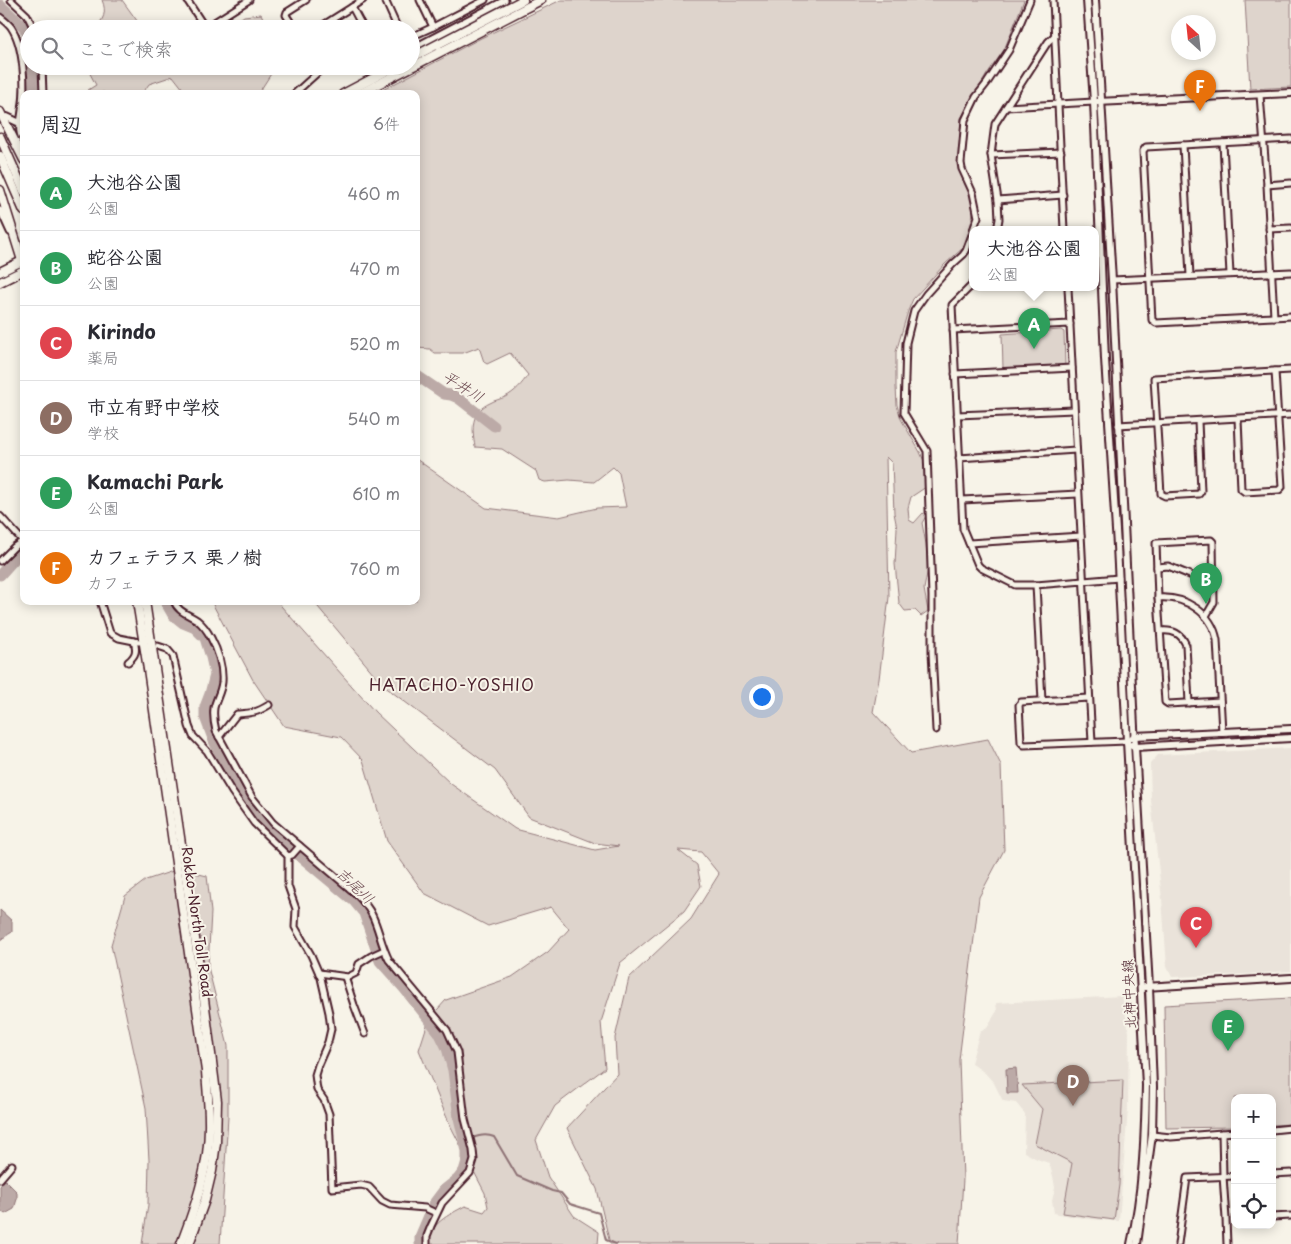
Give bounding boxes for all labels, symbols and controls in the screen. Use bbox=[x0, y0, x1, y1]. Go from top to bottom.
north arrow bbox=[1171, 15, 1216, 60]
search box bbox=[20, 20, 420, 75]
icon: search bbox=[38, 34, 66, 62]
text: ここで検索 bbox=[78, 34, 173, 62]
pin: F bbox=[1184, 70, 1216, 111]
text: 周辺 bbox=[40, 107, 82, 139]
text: 6件 bbox=[373, 111, 400, 135]
text: 大池谷公園 bbox=[87, 167, 182, 195]
text: A bbox=[50, 181, 62, 205]
text: 460 m bbox=[348, 181, 400, 205]
text: 公園 bbox=[87, 195, 119, 219]
popup bbox=[969, 226, 1099, 291]
text: 大池谷公園 bbox=[986, 233, 1082, 261]
text: 蛇谷公園 bbox=[87, 242, 163, 270]
text: B bbox=[51, 256, 61, 280]
text: 470 m bbox=[350, 256, 400, 280]
text: 公園 bbox=[986, 261, 1019, 285]
text: 公園 bbox=[87, 270, 119, 294]
pin: A bbox=[1018, 308, 1050, 349]
text: Kirindo bbox=[87, 317, 156, 345]
text: C bbox=[50, 331, 62, 355]
text: 520 m bbox=[349, 331, 400, 355]
text: 薬局 bbox=[87, 345, 119, 369]
water label: 平井川 bbox=[439, 364, 489, 407]
text: 市立有野中学校 bbox=[87, 392, 220, 420]
text: D bbox=[50, 406, 62, 430]
text: 540 m bbox=[347, 406, 400, 430]
text: 学校 bbox=[87, 420, 119, 444]
text: Kamachi Park bbox=[87, 467, 223, 495]
text: E bbox=[51, 481, 61, 505]
text: 610 m bbox=[352, 481, 400, 505]
text: 公園 bbox=[87, 495, 119, 519]
text: カフェテラス 栗ノ樹 bbox=[87, 542, 262, 570]
text: F bbox=[51, 556, 61, 580]
text: 760 m bbox=[350, 556, 400, 580]
pin: B bbox=[1190, 563, 1222, 604]
text: カフェ bbox=[87, 570, 135, 594]
district label: HATACHO-YOSHIO bbox=[369, 672, 535, 696]
your location bbox=[749, 684, 775, 710]
street label: Rokko-North Toll Road bbox=[177, 845, 218, 999]
water label: 吉尾川 bbox=[332, 861, 380, 909]
pin: C bbox=[1180, 907, 1212, 948]
street label: 北神中央線 bbox=[1116, 959, 1141, 1030]
pin: E bbox=[1212, 1010, 1244, 1051]
pin: D bbox=[1057, 1065, 1089, 1106]
map controls bbox=[1231, 1094, 1276, 1229]
button: + bbox=[1231, 1094, 1276, 1139]
button: − bbox=[1231, 1139, 1276, 1184]
button: locate bbox=[1231, 1184, 1276, 1229]

